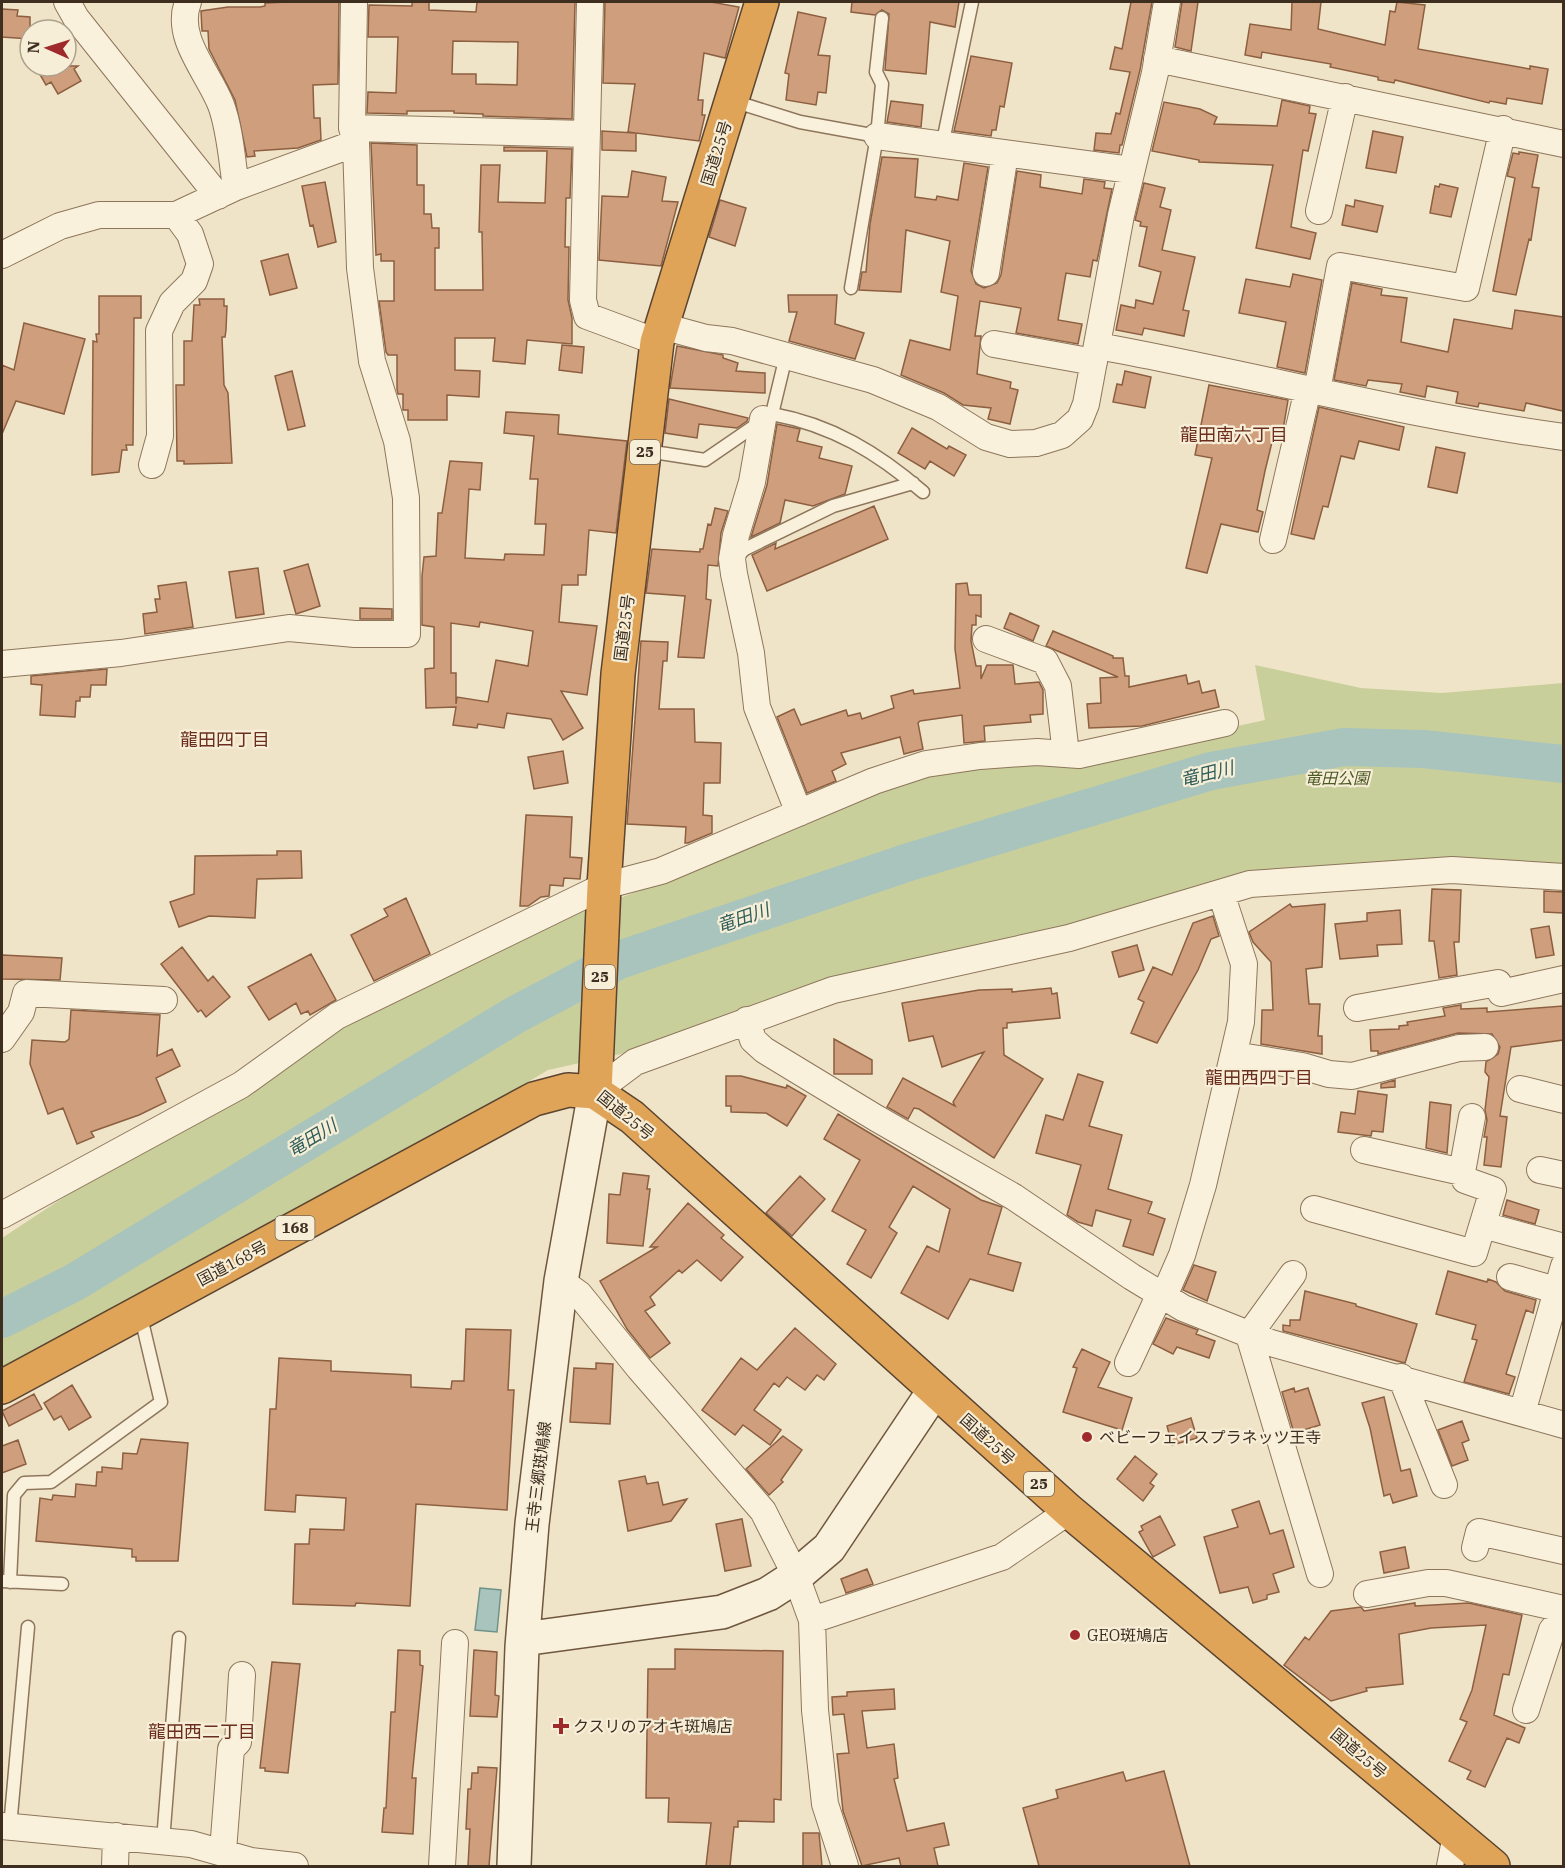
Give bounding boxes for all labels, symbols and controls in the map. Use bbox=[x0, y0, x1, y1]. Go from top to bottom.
north arrow bbox=[18, 18, 78, 78]
text: N bbox=[23, 40, 43, 54]
street label: 国道25号 bbox=[697, 118, 735, 188]
district label: 龍田南六丁目 bbox=[1180, 423, 1288, 446]
road number: 25 bbox=[630, 440, 660, 464]
street label: 国道25号 bbox=[610, 593, 638, 663]
district label: 龍田四丁目 bbox=[180, 728, 270, 751]
water label: 竜田川 bbox=[1178, 755, 1238, 791]
park label: 竜田公園 bbox=[1305, 768, 1371, 788]
water label: 竜田川 bbox=[714, 897, 774, 937]
road number: 25 bbox=[585, 965, 615, 989]
district label: 龍田西四丁目 bbox=[1205, 1066, 1313, 1089]
street label: 国道25号 bbox=[594, 1086, 658, 1144]
water label: 竜田川 bbox=[283, 1113, 343, 1161]
road number: 168 bbox=[276, 1216, 314, 1240]
street label: 国道168号 bbox=[193, 1236, 271, 1290]
street label: 国道25号 bbox=[956, 1409, 1020, 1469]
street label: 王寺三郷斑鳩線 bbox=[521, 1420, 555, 1534]
place label: ベビーフェイスプラネッツ王寺 bbox=[1099, 1427, 1322, 1447]
marker: ベビーフェイスプラネッツ王寺 bbox=[1080, 1430, 1094, 1444]
road number: 25 bbox=[1024, 1472, 1054, 1496]
place label: GEO斑鳩店 bbox=[1087, 1625, 1168, 1645]
marker: GEO斑鳩店 bbox=[1068, 1628, 1082, 1642]
place label: クスリのアオキ斑鳩店 bbox=[573, 1716, 733, 1736]
marker: クスリのアオキ斑鳩店 bbox=[554, 1719, 568, 1733]
district label: 龍田西二丁目 bbox=[148, 1720, 256, 1743]
street label: 国道25号 bbox=[1327, 1724, 1391, 1782]

